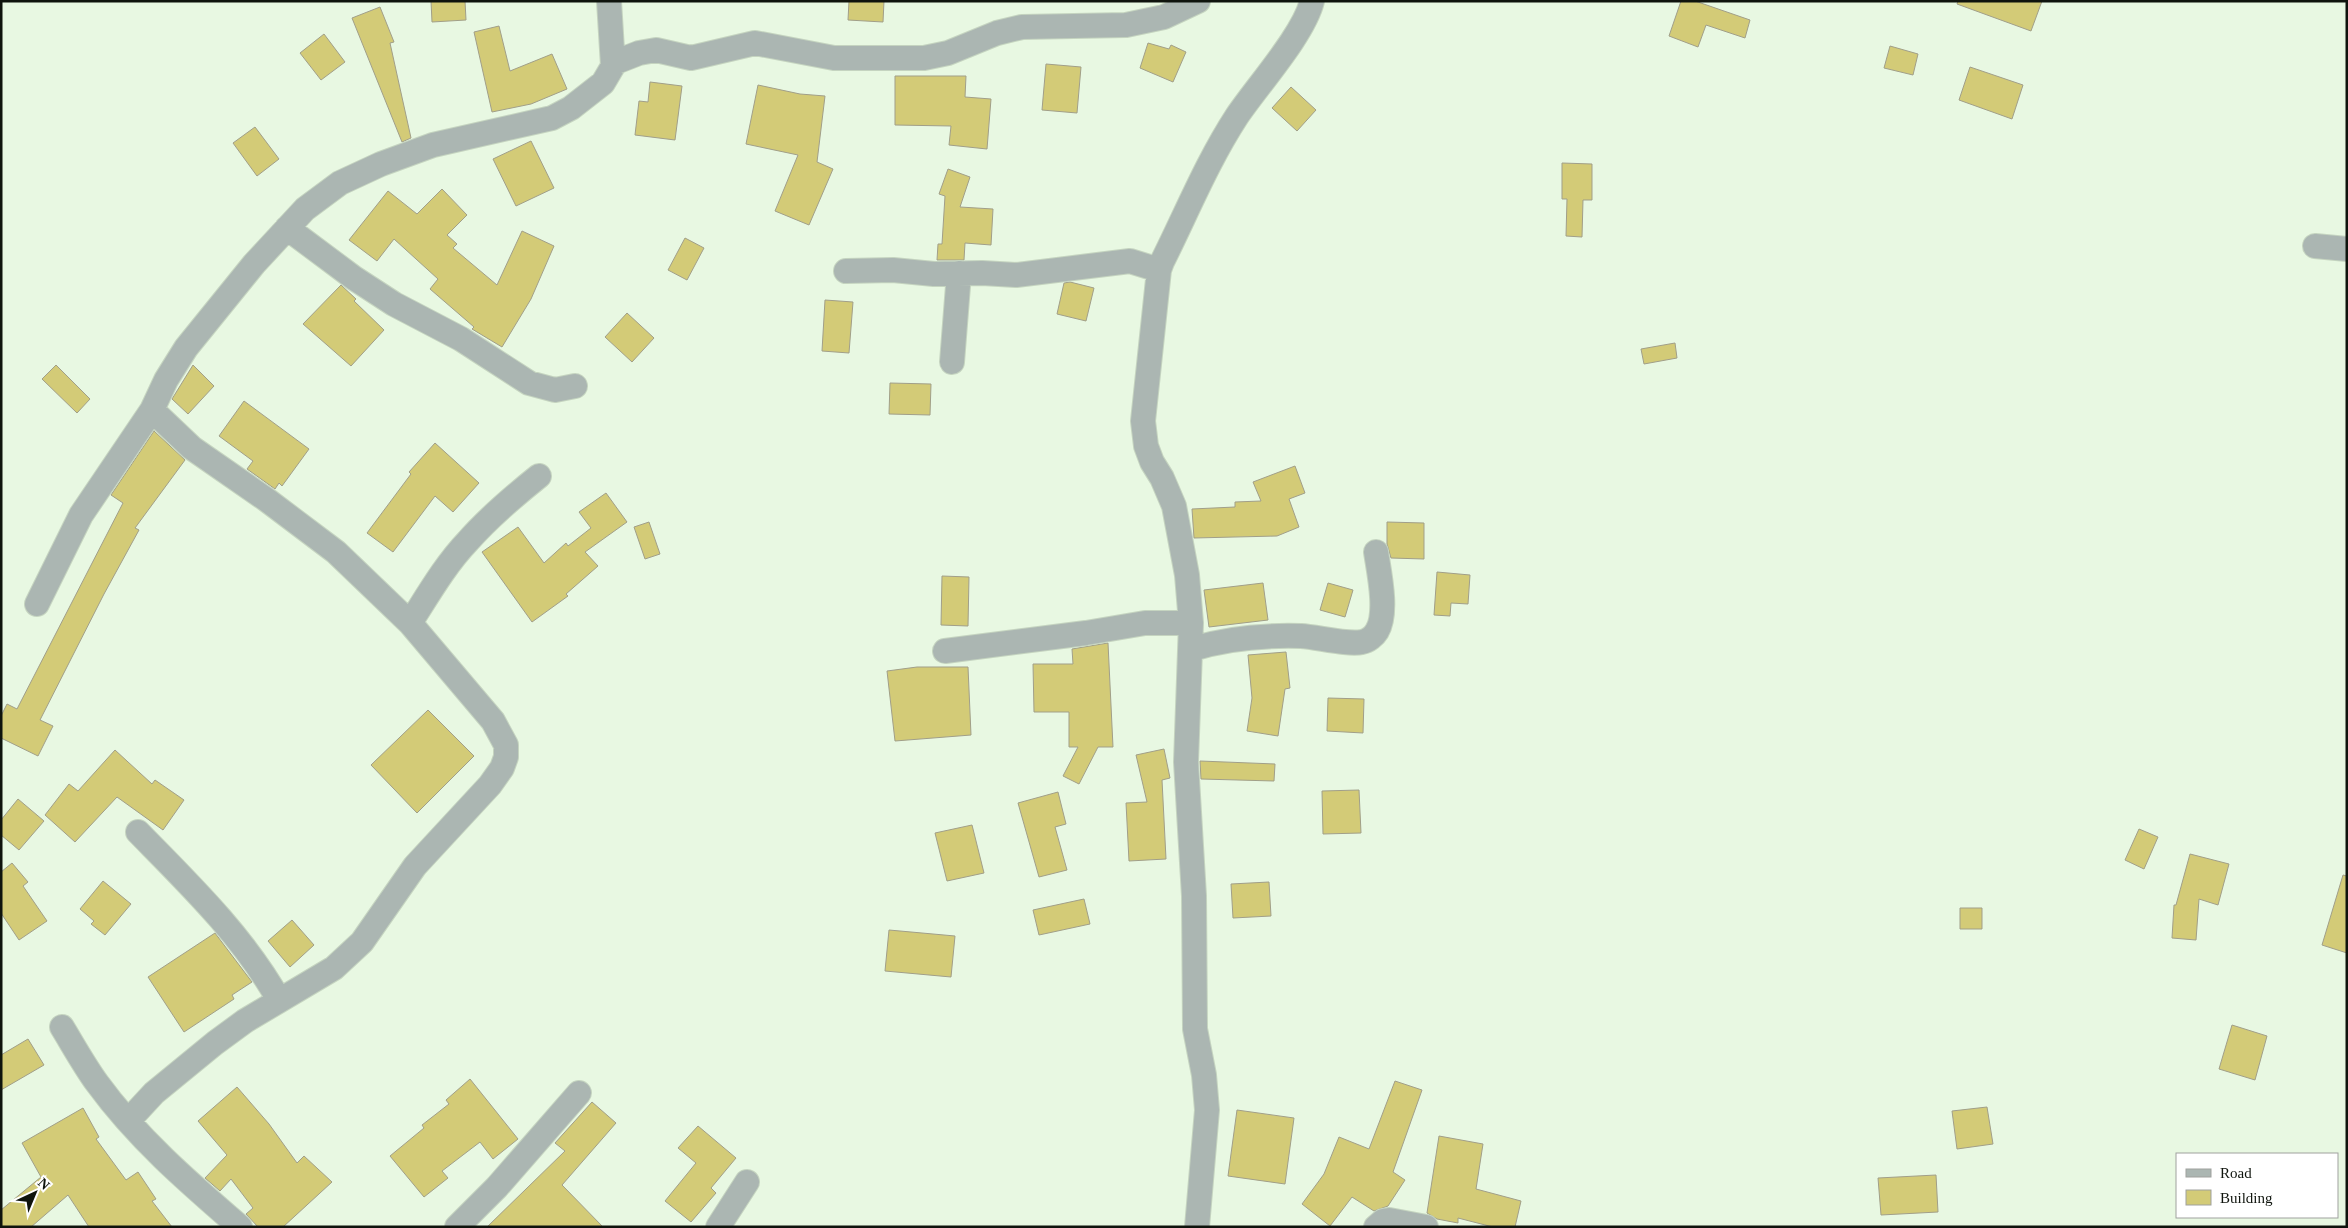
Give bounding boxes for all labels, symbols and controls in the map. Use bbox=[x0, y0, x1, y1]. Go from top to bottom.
legend bbox=[2176, 1153, 2338, 1218]
text: Road bbox=[2220, 1165, 2252, 1181]
north arrow bbox=[10, 1168, 60, 1218]
text: N bbox=[35, 1175, 53, 1193]
text: Building bbox=[2220, 1190, 2273, 1206]

